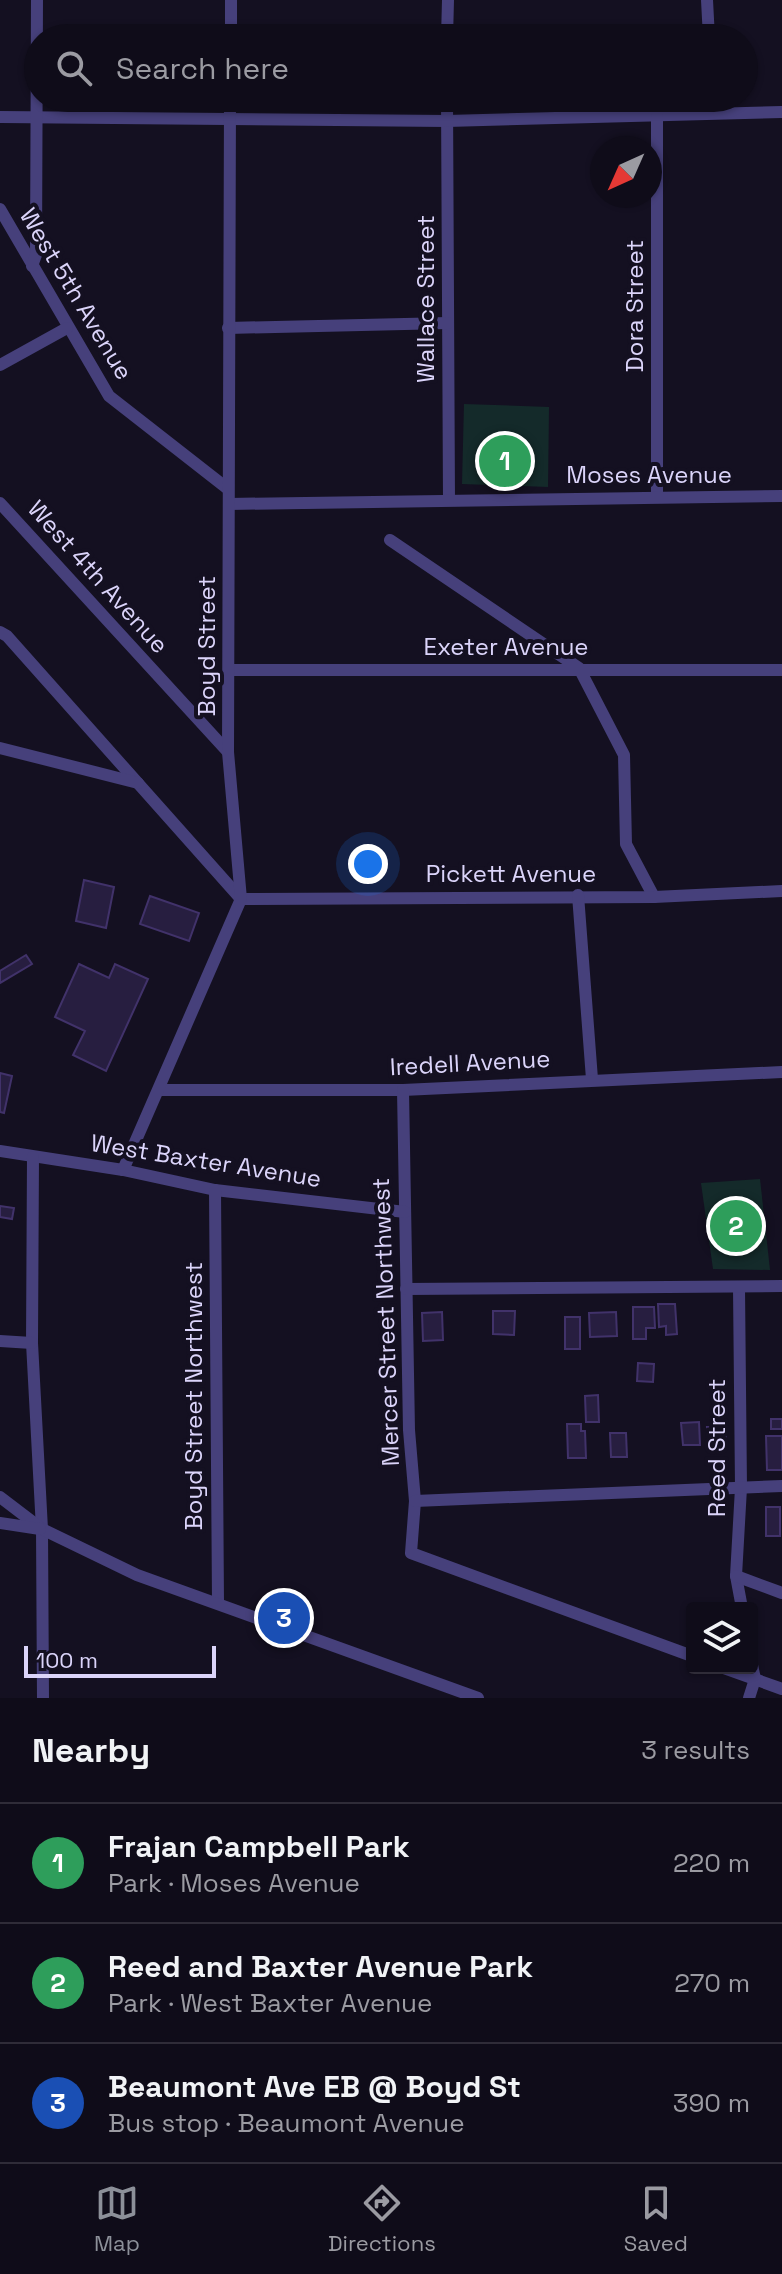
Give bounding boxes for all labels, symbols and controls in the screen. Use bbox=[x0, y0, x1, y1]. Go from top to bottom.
search box bbox=[24, 24, 758, 112]
icon: search bbox=[52, 46, 96, 90]
text: Search here bbox=[116, 49, 289, 88]
north arrow bbox=[590, 136, 662, 208]
street label: West 5th Avenue bbox=[13, 202, 140, 385]
street label: Wallace Street bbox=[410, 215, 441, 383]
street label: Dora Street bbox=[619, 240, 650, 372]
pin: 1 bbox=[479, 431, 531, 491]
street label: Moses Avenue bbox=[566, 459, 732, 490]
street label: West 4th Avenue bbox=[21, 494, 175, 660]
street label: Boyd Street bbox=[191, 576, 222, 716]
street label: Exeter Avenue bbox=[423, 631, 589, 662]
your location bbox=[348, 844, 388, 884]
street label: Pickett Avenue bbox=[426, 858, 596, 889]
street label: Iredell Avenue bbox=[389, 1043, 551, 1082]
street label: West Baxter Avenue bbox=[89, 1127, 323, 1194]
street label: Mercer Street Northwest bbox=[365, 1177, 406, 1467]
pin: 2 bbox=[710, 1196, 762, 1256]
street label: Boyd Street Northwest bbox=[178, 1262, 209, 1530]
street label: Reed Street bbox=[701, 1379, 732, 1517]
pin: 3 bbox=[258, 1588, 310, 1648]
map controls bbox=[686, 1602, 758, 1674]
button: layers bbox=[686, 1602, 758, 1674]
scale bar bbox=[24, 1642, 216, 1678]
text: 100 m bbox=[36, 1646, 98, 1674]
text: Nearby bbox=[32, 1729, 150, 1772]
text: 3 results bbox=[641, 1733, 750, 1767]
text: Frajan Campbell Park bbox=[108, 1827, 410, 1866]
text: 1 bbox=[52, 1846, 64, 1880]
text: 220 m bbox=[673, 1846, 750, 1880]
text: Park · Moses Avenue bbox=[108, 1866, 360, 1900]
text: Reed and Baxter Avenue Park bbox=[108, 1947, 533, 1986]
text: 2 bbox=[50, 1966, 66, 2000]
text: 270 m bbox=[674, 1966, 750, 2000]
text: Park · West Baxter Avenue bbox=[108, 1986, 432, 2020]
text: Beaumont Ave EB @ Boyd St bbox=[108, 2067, 521, 2106]
text: 3 bbox=[50, 2086, 66, 2120]
text: 390 m bbox=[673, 2086, 750, 2120]
text: Bus stop · Beaumont Avenue bbox=[108, 2106, 465, 2140]
tab: Map bbox=[94, 2181, 140, 2257]
tab: Directions bbox=[328, 2181, 436, 2257]
tab: Saved bbox=[624, 2181, 688, 2257]

